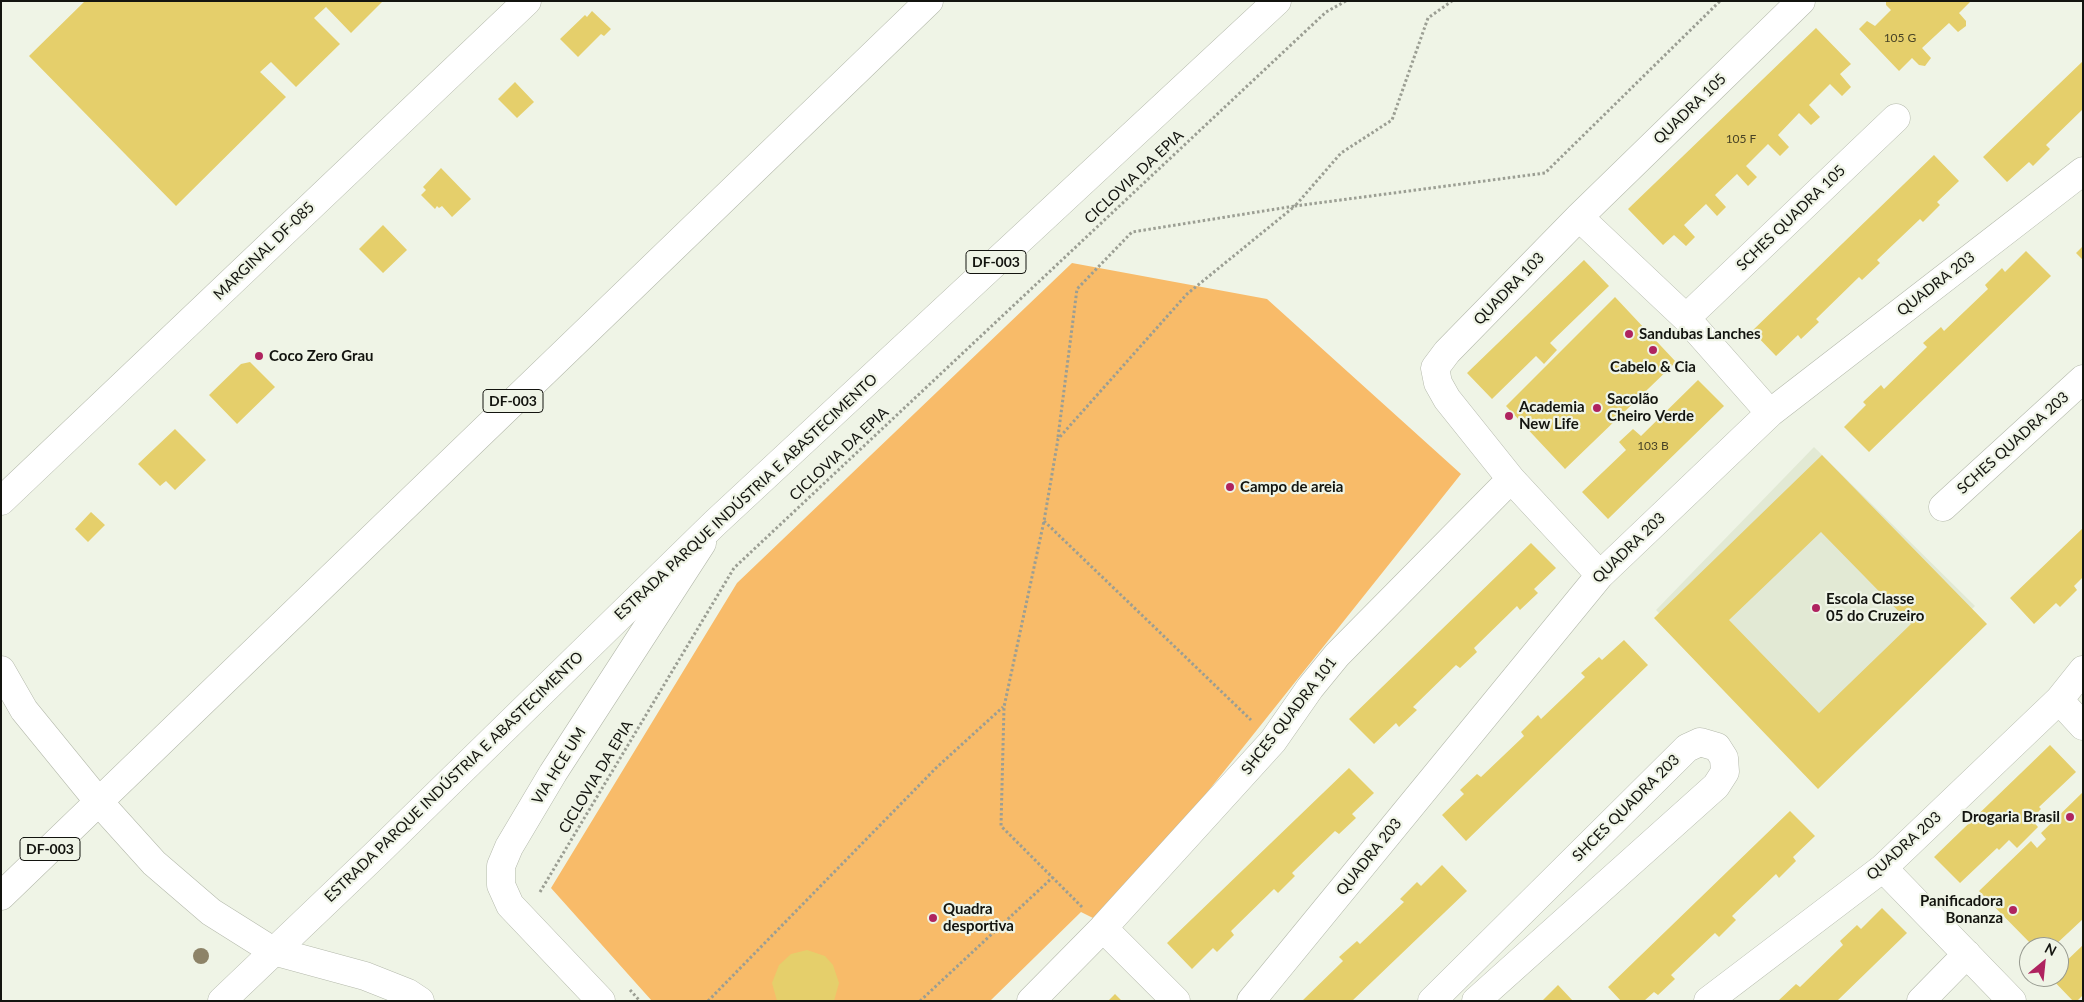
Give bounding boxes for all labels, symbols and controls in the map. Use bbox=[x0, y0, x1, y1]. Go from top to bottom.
house number: 105 G bbox=[1884, 31, 1916, 45]
street label: QUADRA 105 bbox=[1650, 70, 1730, 148]
street label: CICLOVIA DA EPIA bbox=[1081, 127, 1187, 227]
house number: 105 F bbox=[1726, 132, 1756, 146]
street label: SCHES QUADRA 105 bbox=[1733, 161, 1849, 275]
street label: MARGINAL DF-085 bbox=[210, 198, 318, 304]
street label: QUADRA 203 bbox=[1893, 248, 1979, 320]
street label: QUADRA 103 bbox=[1470, 249, 1548, 329]
road number: DF-003 bbox=[966, 250, 1026, 274]
place label: Sandubas Lanches bbox=[1639, 325, 1761, 343]
marker: Sandubas Lanches bbox=[1623, 328, 1635, 340]
marker: Cabelo & Cia bbox=[1647, 344, 1659, 356]
place label: Coco Zero Grau bbox=[269, 347, 373, 365]
marker: Coco Zero Grau bbox=[253, 350, 265, 362]
place label: Cabelo & Cia bbox=[1610, 358, 1696, 376]
street label: ESTRADA PARQUE INDÚSTRIA E ABASTECIMENTO bbox=[611, 370, 881, 624]
street label: SCHES QUADRA 203 bbox=[1953, 388, 2073, 498]
road number: DF-003 bbox=[483, 390, 543, 412]
place label: Sacolão Cheiro Verde bbox=[1607, 390, 1694, 425]
place label: Academia New Life bbox=[1519, 398, 1585, 433]
marker: Sacolão Cheiro Verde bbox=[1591, 402, 1603, 414]
street label: CICLOVIA DA EPIA bbox=[786, 404, 892, 504]
marker: Academia New Life bbox=[1503, 410, 1515, 422]
house number: 103 B bbox=[1637, 439, 1669, 453]
place label: Campo de areia bbox=[1240, 478, 1343, 496]
marker: Campo de areia bbox=[1224, 481, 1236, 493]
street label: QUADRA 203 bbox=[1589, 509, 1669, 587]
place label: Escola Classe 05 do Cruzeiro bbox=[1826, 590, 1924, 625]
marker: Escola Classe 05 do Cruzeiro bbox=[1810, 602, 1822, 614]
street label: ESTRADA PARQUE INDÚSTRIA E ABASTECIMENTO bbox=[321, 648, 587, 906]
street label: SHCES QUADRA 101 bbox=[1238, 654, 1340, 778]
street label: CICLOVIA DA EPIA bbox=[555, 717, 637, 837]
street label: VIA HCE UM bbox=[528, 724, 590, 808]
street label: SHCES QUADRA 203 bbox=[1569, 751, 1683, 865]
street label: QUADRA 203 bbox=[1863, 808, 1945, 884]
place label: Drogaria Brasil bbox=[1962, 808, 2060, 826]
marker: Drogaria Brasil bbox=[2064, 811, 2076, 823]
street label: QUADRA 203 bbox=[1332, 815, 1406, 899]
road number: DF-003 bbox=[20, 838, 80, 861]
place label: Panificadora Bonanza bbox=[1920, 892, 2003, 927]
place label: Quadra desportiva bbox=[943, 900, 1014, 935]
marker: Panificadora Bonanza bbox=[2007, 904, 2019, 916]
marker: Quadra desportiva bbox=[927, 912, 939, 924]
north arrow bbox=[2019, 937, 2069, 987]
text: N bbox=[2042, 939, 2060, 959]

